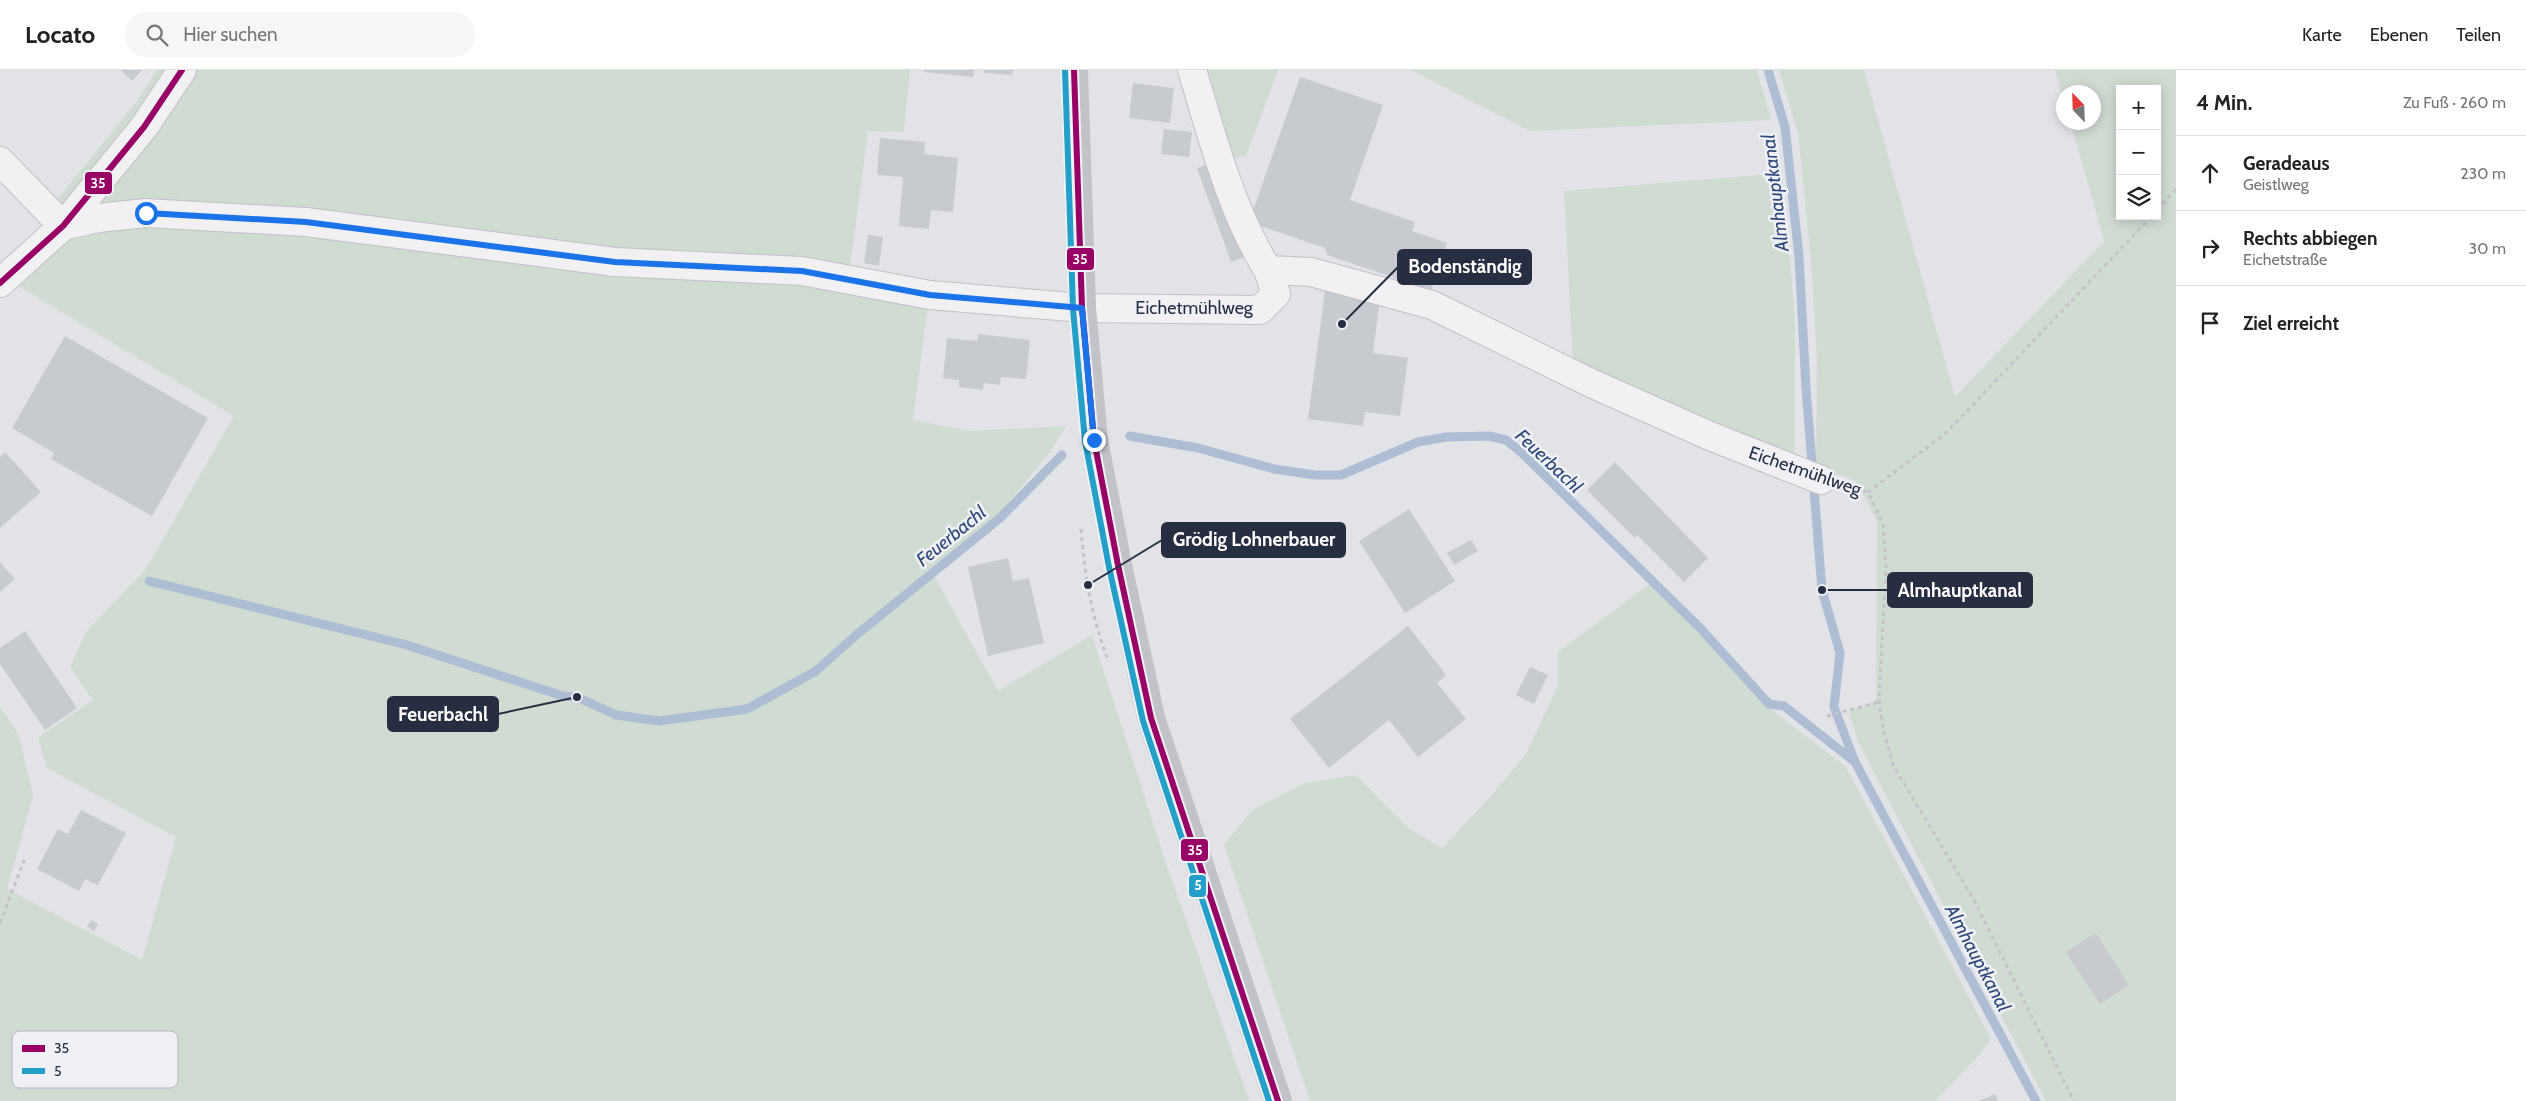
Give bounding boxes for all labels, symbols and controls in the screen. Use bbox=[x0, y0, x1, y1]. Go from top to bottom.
search box bbox=[125, 12, 475, 57]
text: Locato bbox=[25, 20, 95, 49]
icon: search bbox=[143, 21, 171, 49]
text: Hier suchen bbox=[183, 23, 278, 46]
text: Karte bbox=[2302, 24, 2342, 46]
text: Ebenen bbox=[2370, 24, 2428, 46]
text: Teilen bbox=[2456, 24, 2501, 46]
north arrow bbox=[2056, 85, 2101, 130]
map controls bbox=[2116, 85, 2161, 220]
button: + bbox=[2116, 85, 2161, 130]
text: 4 Min. bbox=[2196, 90, 2252, 115]
text: Zu Fuß · 260 m bbox=[2403, 93, 2506, 112]
button: − bbox=[2116, 130, 2161, 175]
water label: Almhauptkanal bbox=[1756, 133, 1794, 254]
text: Geradeaus bbox=[2243, 152, 2329, 175]
icon: ahead bbox=[2196, 159, 2224, 187]
text: 230 m bbox=[2460, 164, 2506, 183]
line badge: 35 bbox=[84, 171, 113, 195]
text: 35 bbox=[90, 174, 106, 192]
button: layers bbox=[2116, 175, 2161, 220]
text: Geistlweg bbox=[2243, 175, 2309, 194]
route start bbox=[135, 202, 158, 225]
text: Rechts abbiegen bbox=[2243, 227, 2377, 250]
icon: right bbox=[2196, 234, 2224, 262]
text: 30 m bbox=[2469, 239, 2506, 258]
line badge: 35 bbox=[1066, 247, 1095, 271]
text: 35 bbox=[1072, 250, 1088, 268]
callout: Bodenständig bbox=[1398, 250, 1531, 284]
text: Eichetstraße bbox=[2243, 250, 2327, 269]
text: Bodenständig bbox=[1408, 255, 1522, 278]
street label: Eichetmühlweg bbox=[1135, 297, 1254, 319]
icon: arrive bbox=[2196, 309, 2224, 337]
text: Ziel erreicht bbox=[2243, 312, 2339, 335]
water label: Feuerbachl bbox=[1511, 424, 1588, 498]
route end bbox=[1083, 429, 1106, 452]
street label: Eichetmühlweg bbox=[1746, 441, 1865, 501]
water label: Feuerbachl bbox=[911, 500, 991, 571]
callout: Grödig Lohnerbauer bbox=[1162, 523, 1345, 557]
text: Grödig Lohnerbauer bbox=[1173, 528, 1336, 551]
callout: Almhauptkanal bbox=[1888, 573, 2032, 607]
text: Almhauptkanal bbox=[1898, 579, 2022, 602]
callout: Feuerbachl bbox=[388, 697, 498, 731]
text: Feuerbachl bbox=[398, 703, 488, 726]
line badge: 35 bbox=[1180, 838, 1209, 862]
text: 35 bbox=[1187, 841, 1203, 859]
line badge: 5 bbox=[1188, 874, 1207, 898]
text: 5 bbox=[1194, 876, 1202, 894]
water label: Almhauptkanal bbox=[1940, 900, 2016, 1016]
legend bbox=[12, 1031, 178, 1088]
text: 35 bbox=[54, 1039, 69, 1057]
text: 5 bbox=[54, 1062, 62, 1080]

